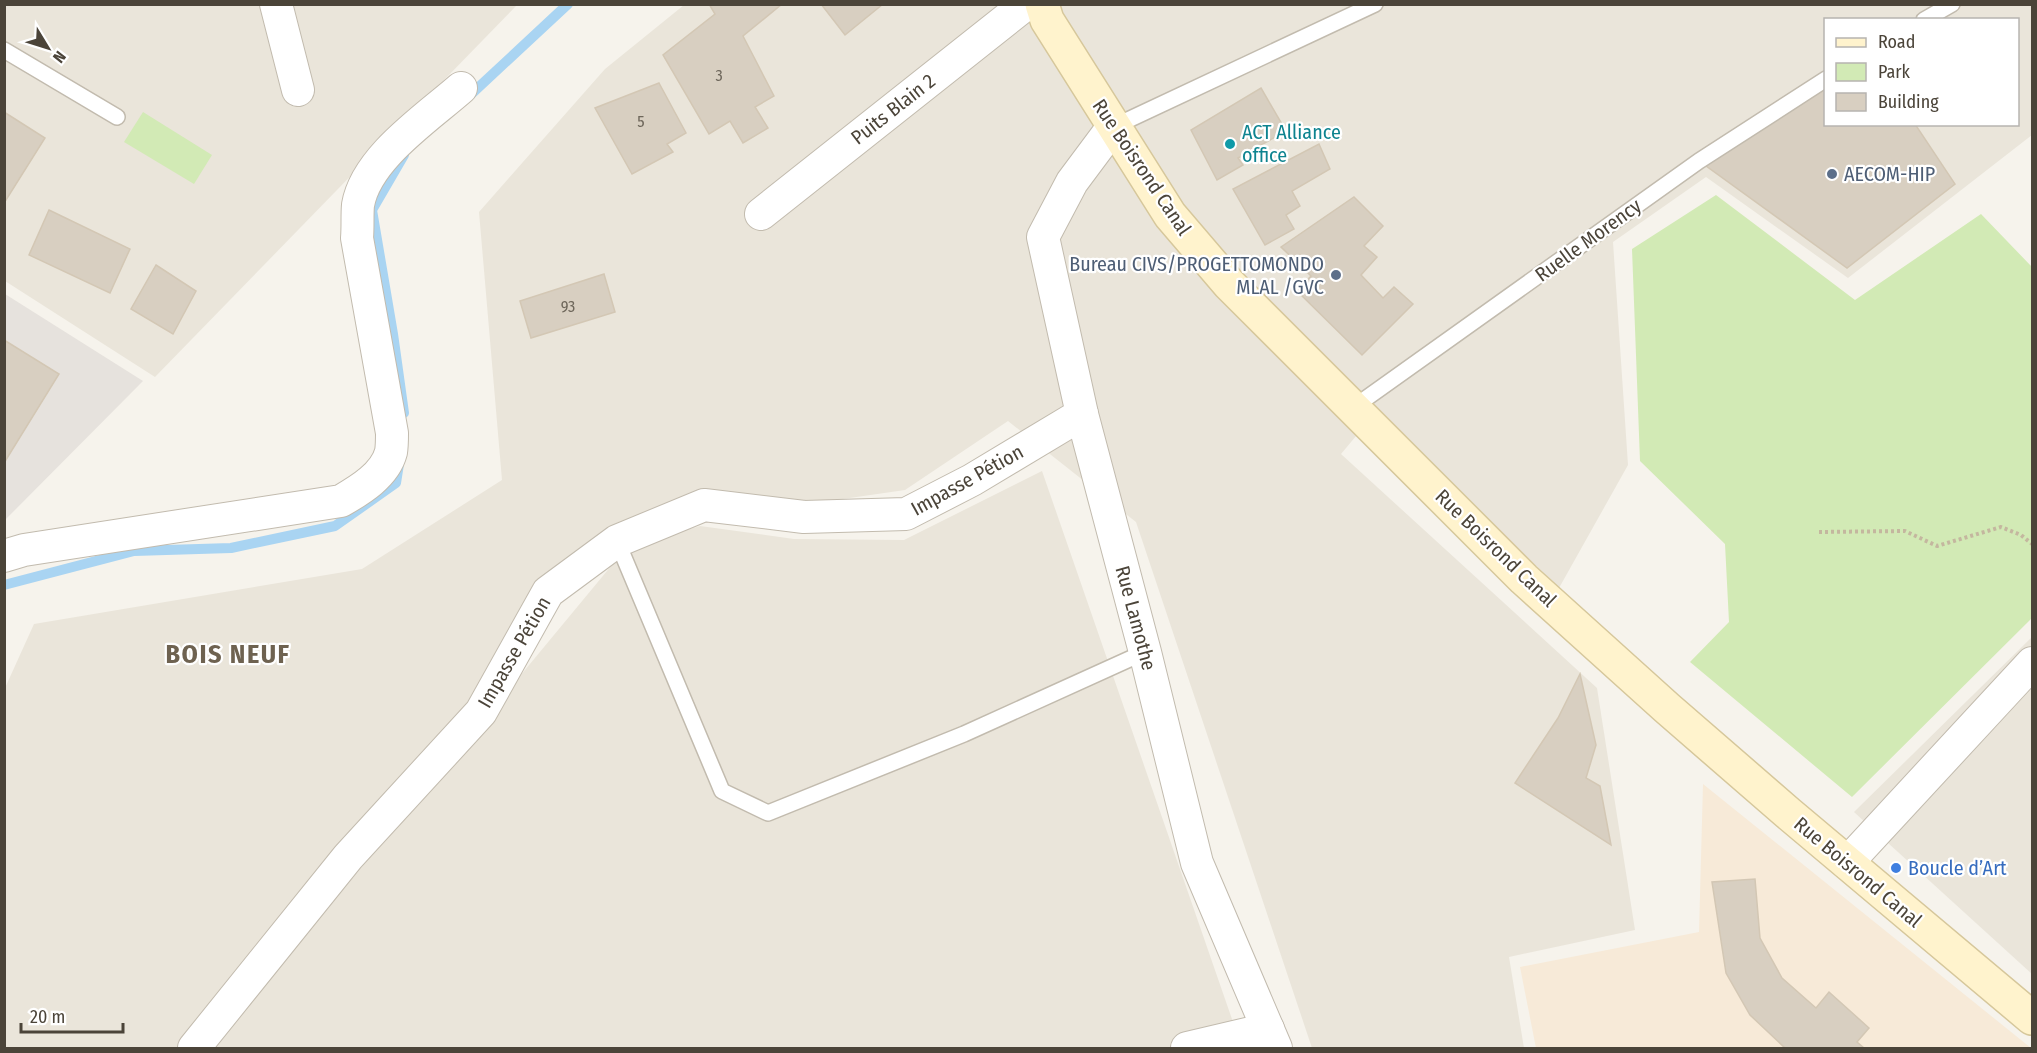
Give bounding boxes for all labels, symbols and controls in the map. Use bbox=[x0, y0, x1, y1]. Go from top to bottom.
north arrow bbox=[18, 18, 78, 78]
legend bbox=[1824, 18, 2019, 126]
text: Road bbox=[1878, 31, 1915, 53]
text: N bbox=[49, 47, 70, 67]
text: Park bbox=[1878, 61, 1911, 83]
house number: 3 bbox=[715, 66, 723, 85]
street label: Puits Blain 2 bbox=[846, 69, 940, 149]
text: Building bbox=[1878, 91, 1939, 113]
street label: Rue Boisrond Canal bbox=[1088, 94, 1196, 240]
house number: 5 bbox=[637, 112, 645, 131]
place label: ACT Alliance office bbox=[1242, 120, 1341, 167]
marker: ACT Alliance office bbox=[1223, 137, 1237, 151]
place label: AECOM-HIP bbox=[1844, 162, 1935, 186]
marker: AECOM-HIP bbox=[1825, 167, 1839, 181]
street label: Ruelle Morency bbox=[1530, 193, 1646, 287]
place label: Bureau CIVS/PROGETTOMONDO MLAL /GVC bbox=[1069, 252, 1324, 299]
marker: Bureau CIVS/PROGETTOMONDO MLAL /GVC bbox=[1329, 268, 1343, 282]
house number: 93 bbox=[561, 297, 575, 316]
street label: Impasse Pétion bbox=[907, 439, 1027, 521]
street label: Rue Boisrond Canal bbox=[1430, 484, 1562, 612]
street label: Rue Lamothe bbox=[1111, 563, 1161, 673]
street label: Impasse Pétion bbox=[472, 592, 556, 712]
district label: BOIS NEUF bbox=[166, 639, 290, 670]
street label: Rue Boisrond Canal bbox=[1789, 812, 1927, 932]
place label: Boucle d’Art bbox=[1908, 856, 2007, 880]
marker: Boucle d’Art bbox=[1889, 861, 1903, 875]
scale bar bbox=[21, 996, 123, 1034]
text: 20 m bbox=[30, 1006, 65, 1028]

